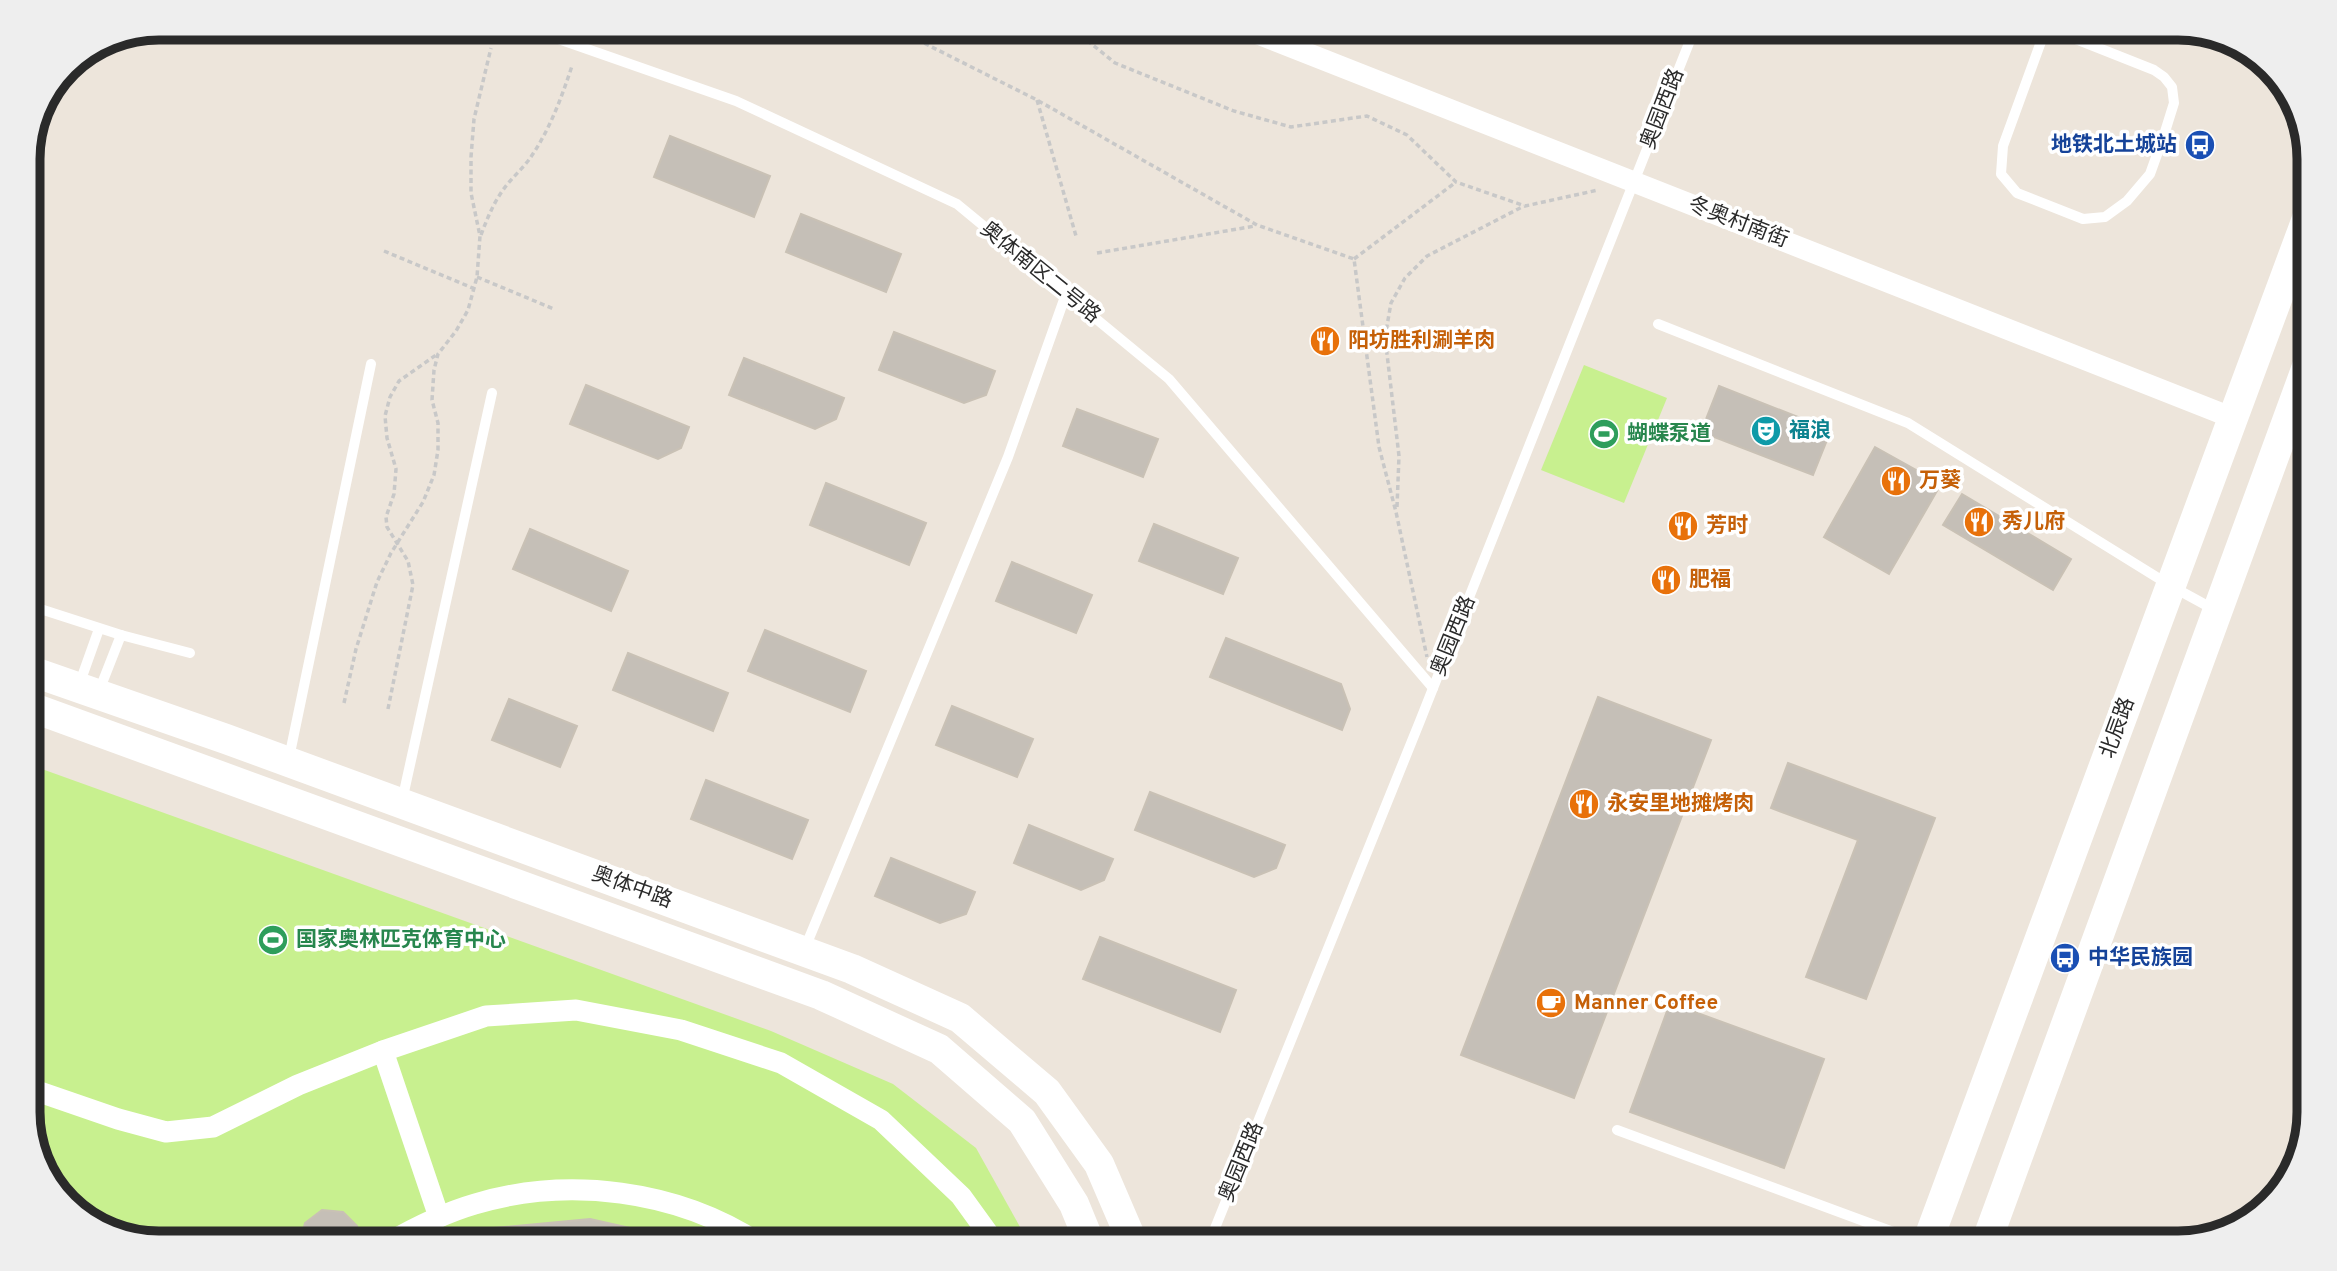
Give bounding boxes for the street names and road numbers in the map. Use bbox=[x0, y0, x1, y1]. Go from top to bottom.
street label: 奥园西路 bbox=[1635, 65, 1691, 153]
street label: 冬奥村南街 bbox=[1684, 192, 1792, 254]
street label: 奥体南区二号路 bbox=[974, 216, 1106, 330]
street label: 奥园西路 bbox=[1426, 592, 1482, 680]
street label: 北辰路 bbox=[2095, 694, 2141, 762]
street label: 奥体中路 bbox=[588, 861, 676, 915]
street label: 奥园西路 bbox=[1214, 1118, 1270, 1206]

